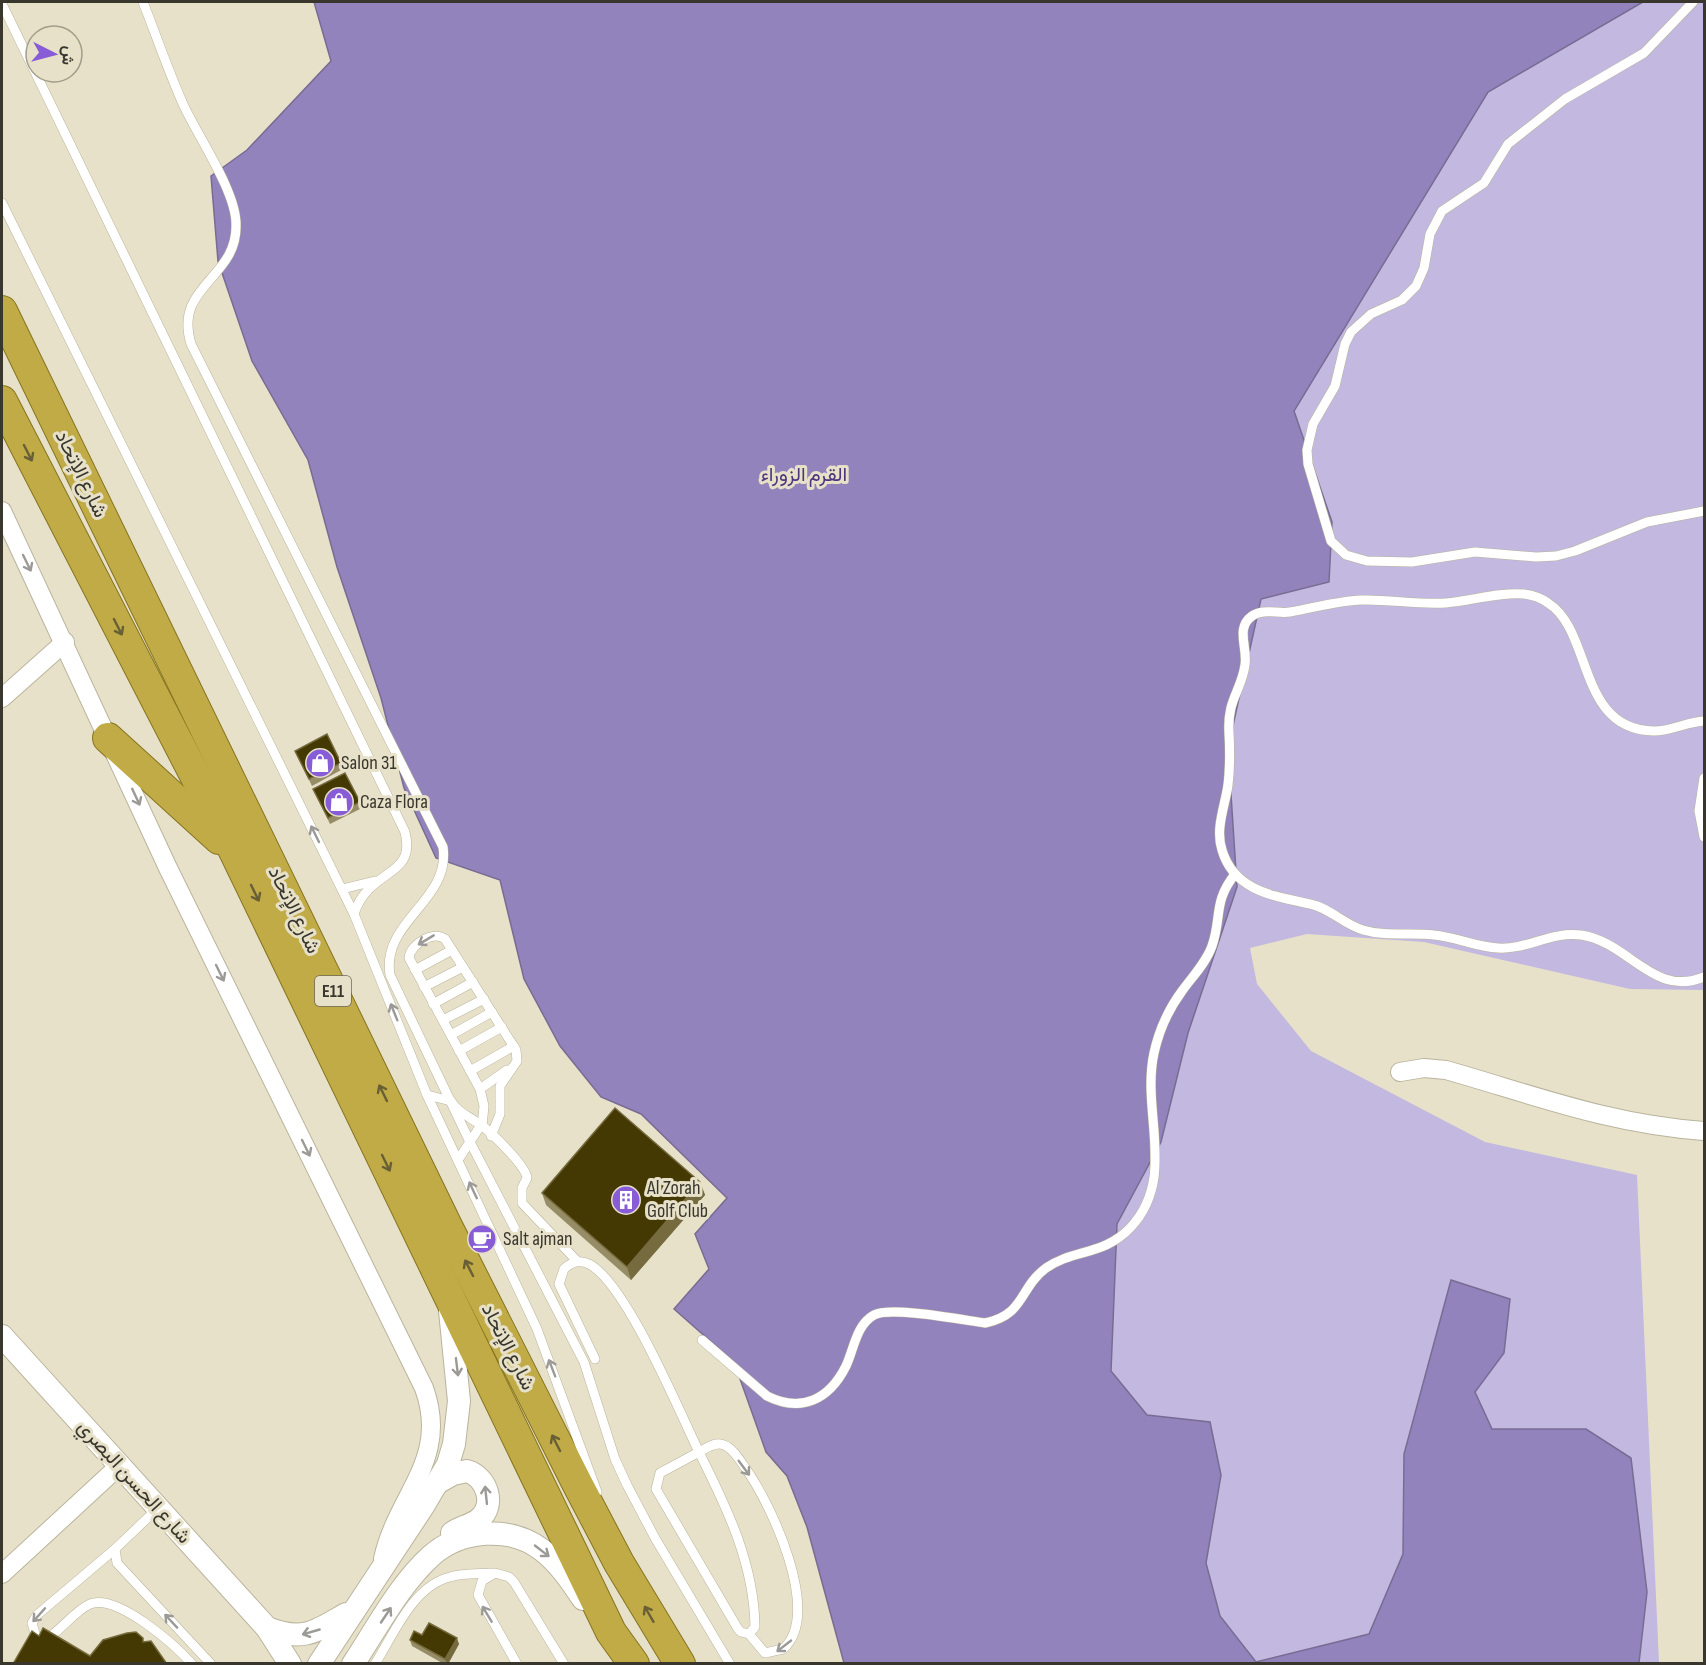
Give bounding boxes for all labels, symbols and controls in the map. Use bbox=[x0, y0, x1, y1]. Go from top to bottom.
north arrow bbox=[24, 24, 84, 84]
text: ش bbox=[57, 45, 78, 66]
street label: شارع الإتحاد bbox=[49, 427, 112, 522]
one-way arrow bbox=[23, 444, 34, 462]
park label: القرم الزوراء bbox=[761, 463, 847, 487]
one-way arrow bbox=[22, 554, 33, 572]
one-way arrow bbox=[113, 617, 124, 635]
shop icon: Salon 31 bbox=[304, 747, 336, 779]
place label: Salon 31 bbox=[341, 751, 396, 775]
shop icon: Caza Flora bbox=[323, 786, 355, 818]
one-way arrow bbox=[130, 788, 142, 806]
place label: Caza Flora bbox=[360, 790, 428, 814]
one-way arrow bbox=[308, 826, 320, 844]
street label: شارع الإتحاد bbox=[262, 863, 325, 958]
one-way arrow bbox=[249, 884, 261, 902]
one-way arrow bbox=[418, 934, 435, 946]
one-way arrow bbox=[214, 964, 226, 981]
road number: E11 bbox=[315, 976, 351, 1006]
one-way arrow bbox=[388, 1004, 399, 1022]
one-way arrow bbox=[376, 1085, 388, 1103]
one-way arrow bbox=[301, 1139, 313, 1157]
one-way arrow bbox=[381, 1154, 393, 1172]
place label: Al Zorah Golf Club bbox=[646, 1176, 708, 1223]
one-way arrow bbox=[466, 1182, 478, 1200]
building icon: Al Zorah Golf Club bbox=[610, 1184, 642, 1216]
cafe icon: Salt ajman bbox=[466, 1223, 498, 1255]
place label: Salt ajman bbox=[503, 1227, 573, 1251]
one-way arrow bbox=[462, 1260, 474, 1278]
street label: شارع الإتحاد bbox=[475, 1300, 540, 1395]
one-way arrow bbox=[452, 1357, 463, 1377]
one-way arrow bbox=[546, 1360, 557, 1378]
street label: شارع الحسن البصري bbox=[69, 1415, 196, 1552]
one-way arrow bbox=[550, 1434, 562, 1452]
one-way arrow bbox=[738, 1459, 751, 1475]
one-way arrow bbox=[480, 1486, 491, 1505]
one-way arrow bbox=[534, 1545, 550, 1557]
one-way arrow bbox=[480, 1605, 493, 1622]
one-way arrow bbox=[643, 1606, 655, 1623]
one-way arrow bbox=[32, 1607, 46, 1622]
one-way arrow bbox=[380, 1607, 392, 1624]
one-way arrow bbox=[164, 1613, 178, 1628]
one-way arrow bbox=[302, 1627, 321, 1638]
one-way arrow bbox=[776, 1639, 792, 1652]

